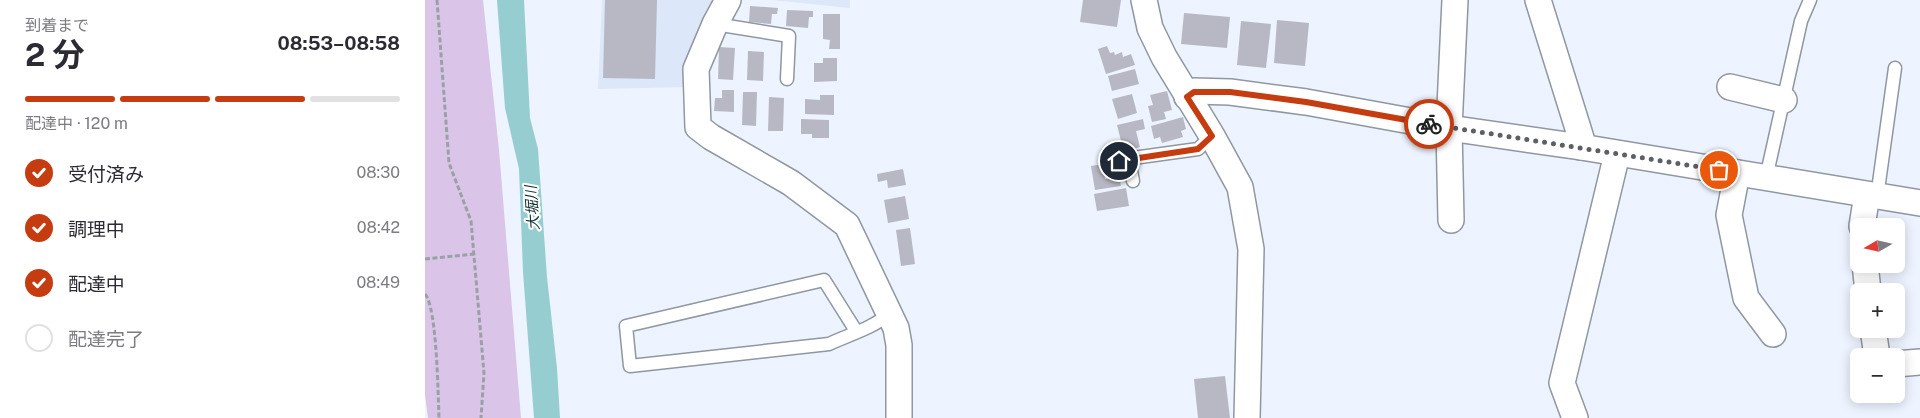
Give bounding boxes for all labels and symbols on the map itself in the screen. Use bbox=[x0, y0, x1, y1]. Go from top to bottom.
courier bbox=[1404, 99, 1454, 149]
pin bbox=[1098, 140, 1140, 182]
pin bbox=[1698, 149, 1740, 191]
water label: 大堀川 bbox=[522, 183, 542, 231]
north arrow bbox=[1850, 218, 1905, 272]

